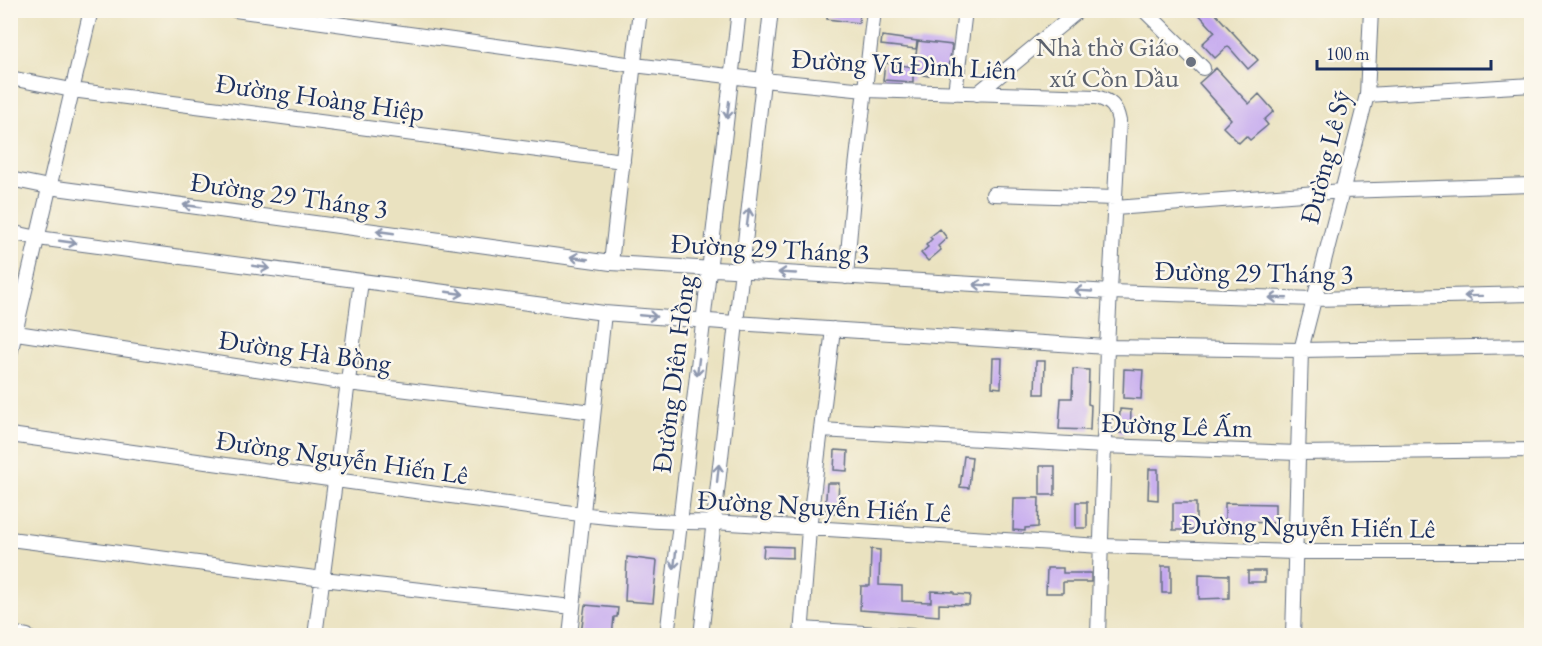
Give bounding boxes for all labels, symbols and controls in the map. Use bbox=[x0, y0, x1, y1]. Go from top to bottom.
place label: Nhà thờ Giáo xứ Cồn Dầu bbox=[1036, 29, 1179, 95]
scale bar bbox=[1317, 33, 1491, 71]
street label: Đường Vũ Đình Liên bbox=[790, 41, 1018, 87]
text: 100 m bbox=[1326, 42, 1370, 65]
marker: Nhà thờ Giáo xứ Cồn Dầu bbox=[1184, 55, 1198, 69]
street label: Đường Hoàng Hiệp bbox=[213, 65, 427, 129]
street label: Đường Lê Sỹ bbox=[1291, 86, 1359, 228]
one-way arrow bbox=[722, 100, 733, 120]
street label: Đường 29 Tháng 3 bbox=[188, 164, 390, 226]
one-way arrow bbox=[183, 201, 202, 212]
one-way arrow bbox=[743, 207, 754, 227]
street label: Đường 29 Tháng 3 bbox=[670, 225, 870, 271]
one-way arrow bbox=[376, 227, 396, 238]
one-way arrow bbox=[58, 237, 78, 248]
one-way arrow bbox=[569, 253, 589, 264]
street label: Đường 29 Tháng 3 bbox=[1154, 253, 1354, 291]
one-way arrow bbox=[251, 262, 271, 273]
one-way arrow bbox=[778, 268, 798, 279]
street label: Đường Diên Hồng bbox=[644, 273, 703, 475]
one-way arrow bbox=[973, 279, 992, 290]
one-way arrow bbox=[1074, 285, 1094, 296]
one-way arrow bbox=[444, 288, 464, 299]
one-way arrow bbox=[1464, 290, 1484, 301]
one-way arrow bbox=[1269, 292, 1289, 304]
one-way arrow bbox=[638, 311, 658, 322]
street label: Đường Hà Bồng bbox=[216, 322, 394, 380]
one-way arrow bbox=[692, 356, 703, 376]
street label: Đường Lê Ấm bbox=[1100, 405, 1254, 445]
street label: Đường Nguyễn Hiến Lê bbox=[214, 422, 470, 492]
one-way arrow bbox=[713, 464, 724, 483]
street label: Đường Nguyễn Hiến Lê bbox=[696, 482, 952, 530]
street label: Đường Nguyễn Hiến Lê bbox=[1181, 506, 1435, 546]
one-way arrow bbox=[670, 550, 681, 570]

